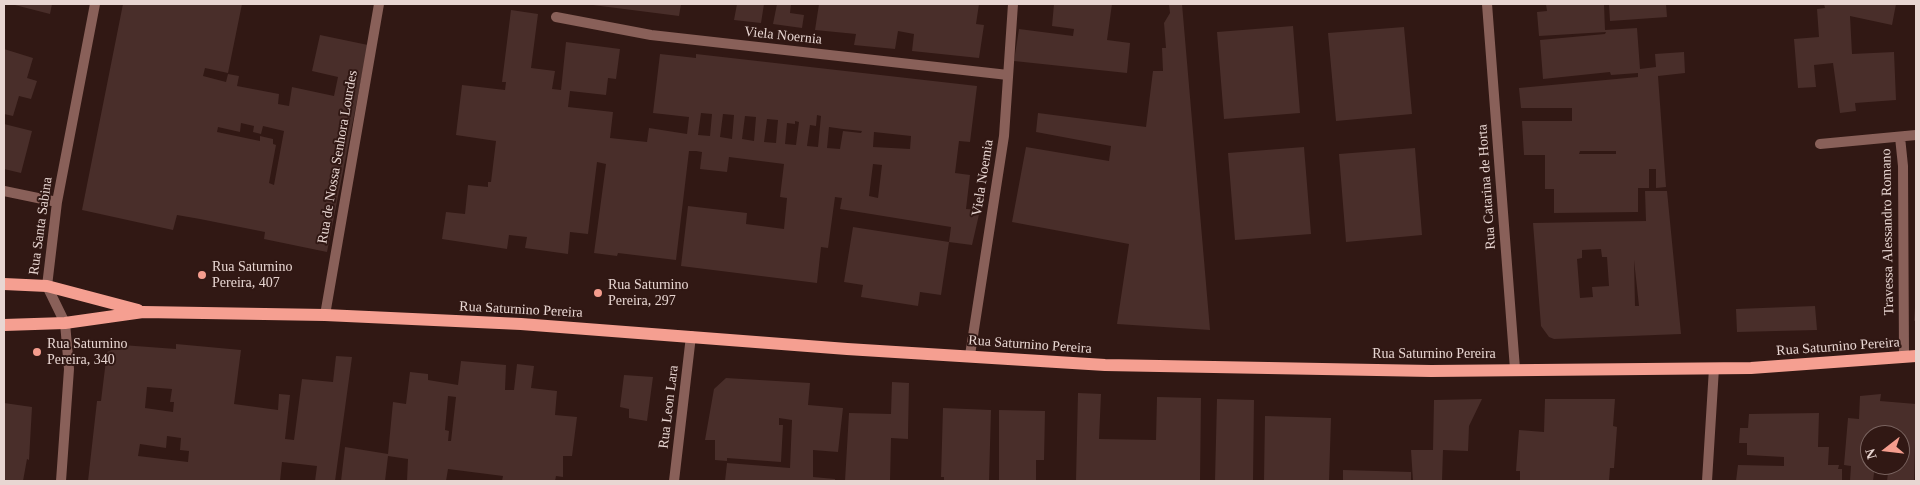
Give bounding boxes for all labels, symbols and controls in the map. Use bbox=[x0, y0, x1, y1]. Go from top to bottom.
street label: Viela Noernia bbox=[743, 24, 823, 48]
street label: Rua de Nossa Senhora Lourdes bbox=[314, 69, 362, 245]
street label: Rua Catarina de Horta bbox=[1474, 124, 1500, 250]
street label: Viela Noemia bbox=[969, 139, 997, 217]
street label: Travessa Alessandro Romano bbox=[1878, 149, 1898, 315]
street label: Rua Santa Sabina bbox=[26, 176, 56, 276]
place label: Rua Saturnino Pereira, 407 bbox=[212, 259, 292, 292]
marker: Rua Saturnino Pereira, 407 bbox=[196, 269, 208, 281]
place label: Rua Saturnino Pereira, 297 bbox=[608, 277, 688, 310]
marker: Rua Saturnino Pereira, 297 bbox=[592, 287, 604, 299]
street label: Rua Saturnino Pereira bbox=[459, 298, 583, 322]
street label: Rua Saturnino Pereira bbox=[968, 332, 1092, 358]
street label: Rua Saturnino Pereira bbox=[1776, 334, 1900, 360]
place label: Rua Saturnino Pereira, 340 bbox=[47, 336, 127, 368]
marker: Rua Saturnino Pereira, 340 bbox=[31, 346, 43, 358]
street label: Rua Saturnino Pereira bbox=[1372, 346, 1496, 362]
street label: Rua Leon Lara bbox=[656, 364, 682, 450]
north arrow bbox=[1860, 425, 1910, 475]
text: N bbox=[1862, 447, 1880, 461]

